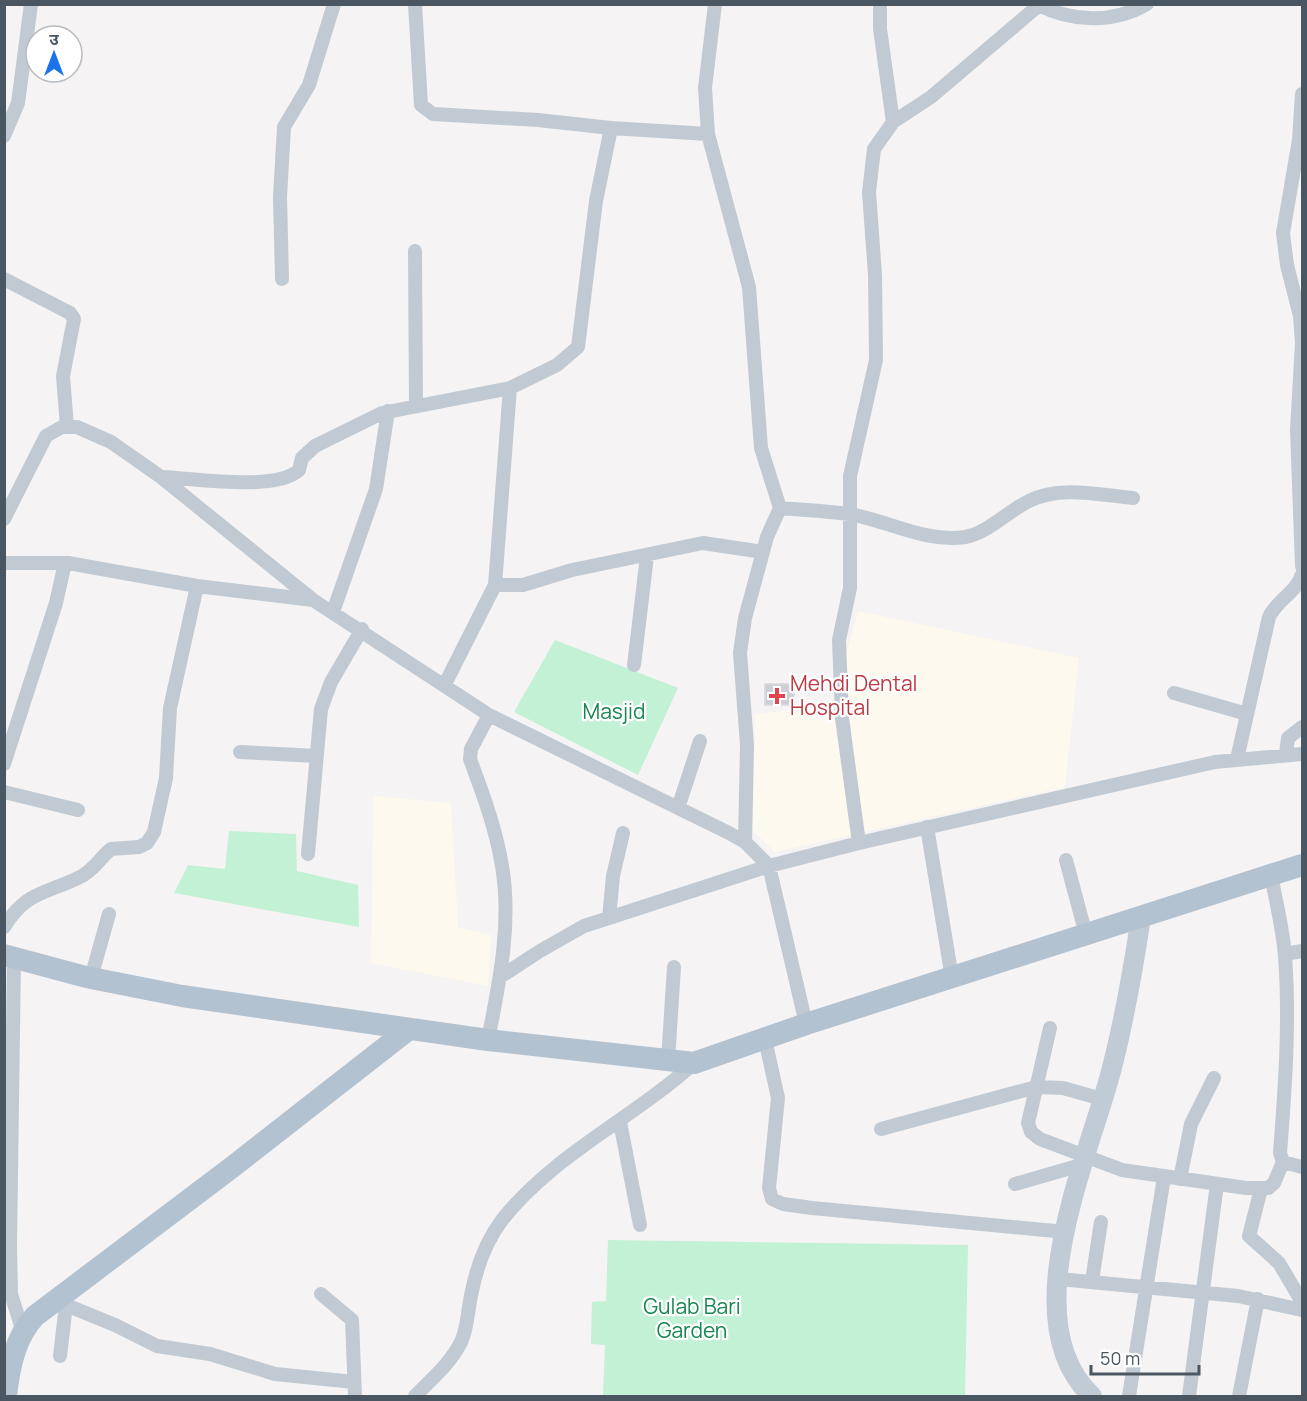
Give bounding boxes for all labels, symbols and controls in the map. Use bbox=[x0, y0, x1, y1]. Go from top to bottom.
north arrow bbox=[24, 24, 84, 84]
text: उ bbox=[49, 28, 59, 50]
place label: Mehdi Dental Hospital bbox=[790, 669, 917, 721]
marker: Mehdi Dental Hospital bbox=[768, 687, 786, 705]
park label: Masjid bbox=[583, 697, 645, 725]
park label: Gulab Bari Garden bbox=[643, 1292, 741, 1344]
scale bar bbox=[1091, 1338, 1199, 1376]
text: 50 m bbox=[1100, 1346, 1140, 1370]

